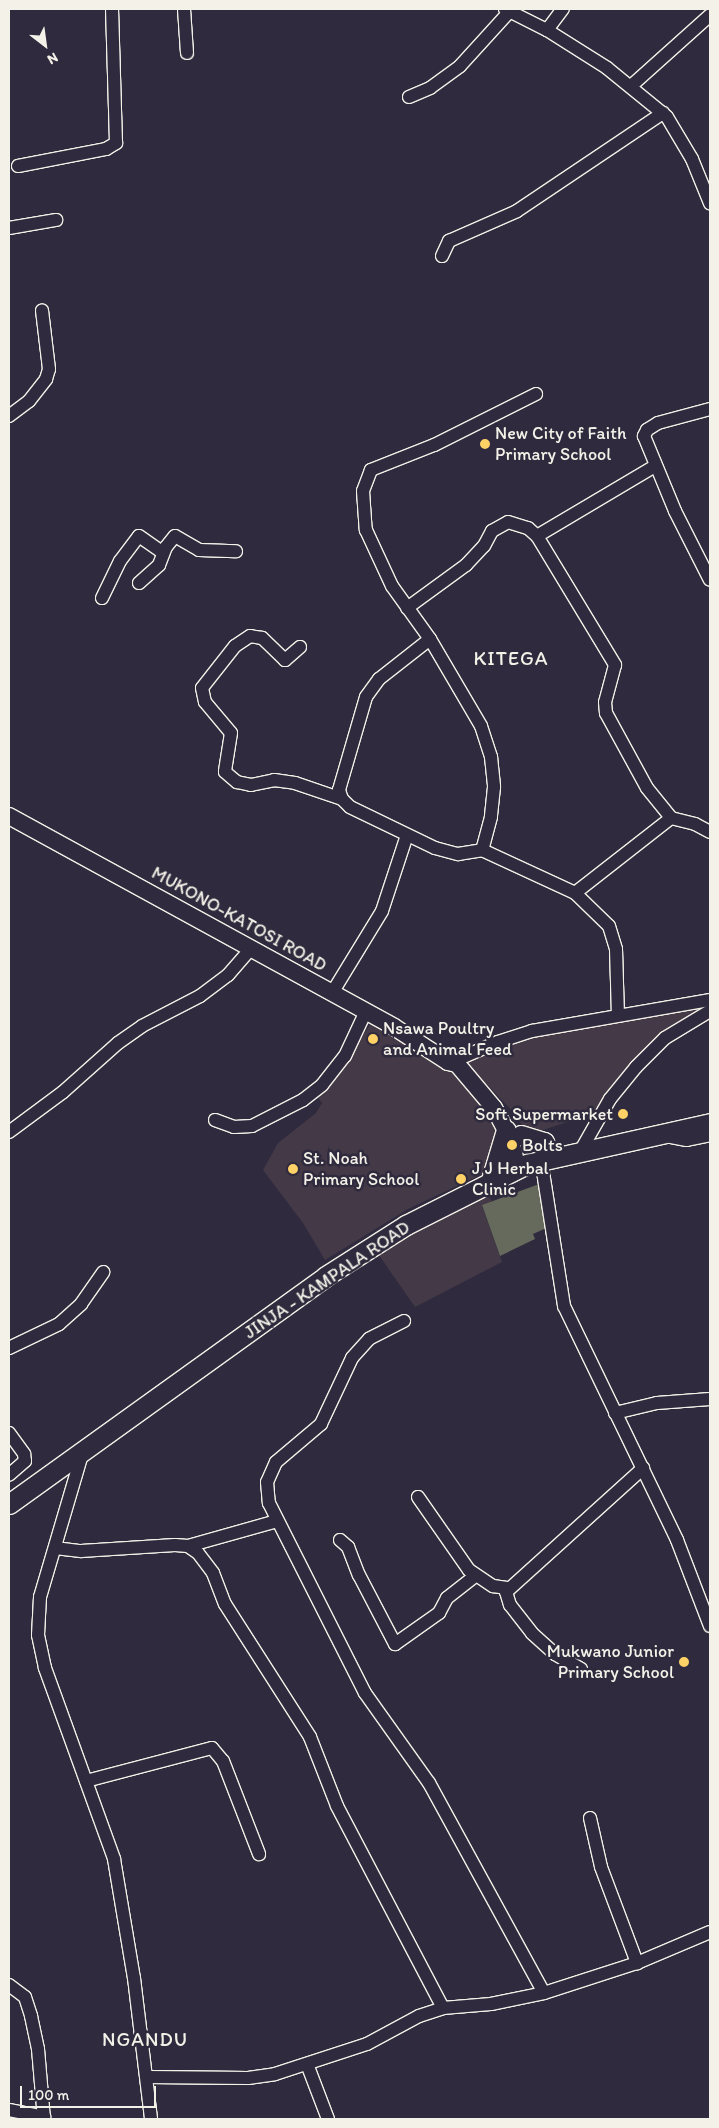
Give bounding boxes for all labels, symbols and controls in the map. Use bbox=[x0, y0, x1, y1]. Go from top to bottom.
north arrow bbox=[20, 20, 70, 70]
text: N bbox=[44, 49, 61, 68]
place label: New City of Faith Primary School bbox=[495, 423, 626, 466]
marker: New City of Faith Primary School bbox=[479, 438, 491, 450]
district label: KITEGA bbox=[473, 646, 549, 670]
street label: MUKONO-KATOSI ROAD bbox=[148, 862, 330, 976]
place label: Nsawa Poultry and Animal Feed bbox=[383, 1018, 511, 1060]
marker: Nsawa Poultry and Animal Feed bbox=[367, 1033, 379, 1045]
place label: Soft Supermarket bbox=[475, 1103, 613, 1125]
marker: Soft Supermarket bbox=[617, 1108, 629, 1120]
place label: Bolts bbox=[522, 1134, 563, 1156]
marker: Bolts bbox=[506, 1139, 518, 1151]
place label: St. Noah Primary School bbox=[303, 1148, 419, 1190]
place label: J J Herbal Clinic bbox=[472, 1158, 549, 1200]
marker: St. Noah Primary School bbox=[287, 1163, 299, 1175]
marker: J J Herbal Clinic bbox=[454, 1172, 468, 1186]
street label: JINJA - KAMPALA ROAD bbox=[240, 1217, 414, 1343]
place label: Mukwano Junior Primary School bbox=[547, 1641, 674, 1684]
marker: Mukwano Junior Primary School bbox=[678, 1656, 690, 1668]
district label: NGANDU bbox=[101, 2027, 189, 2051]
scale bar bbox=[22, 2076, 159, 2108]
text: 100 m bbox=[28, 2086, 69, 2104]

